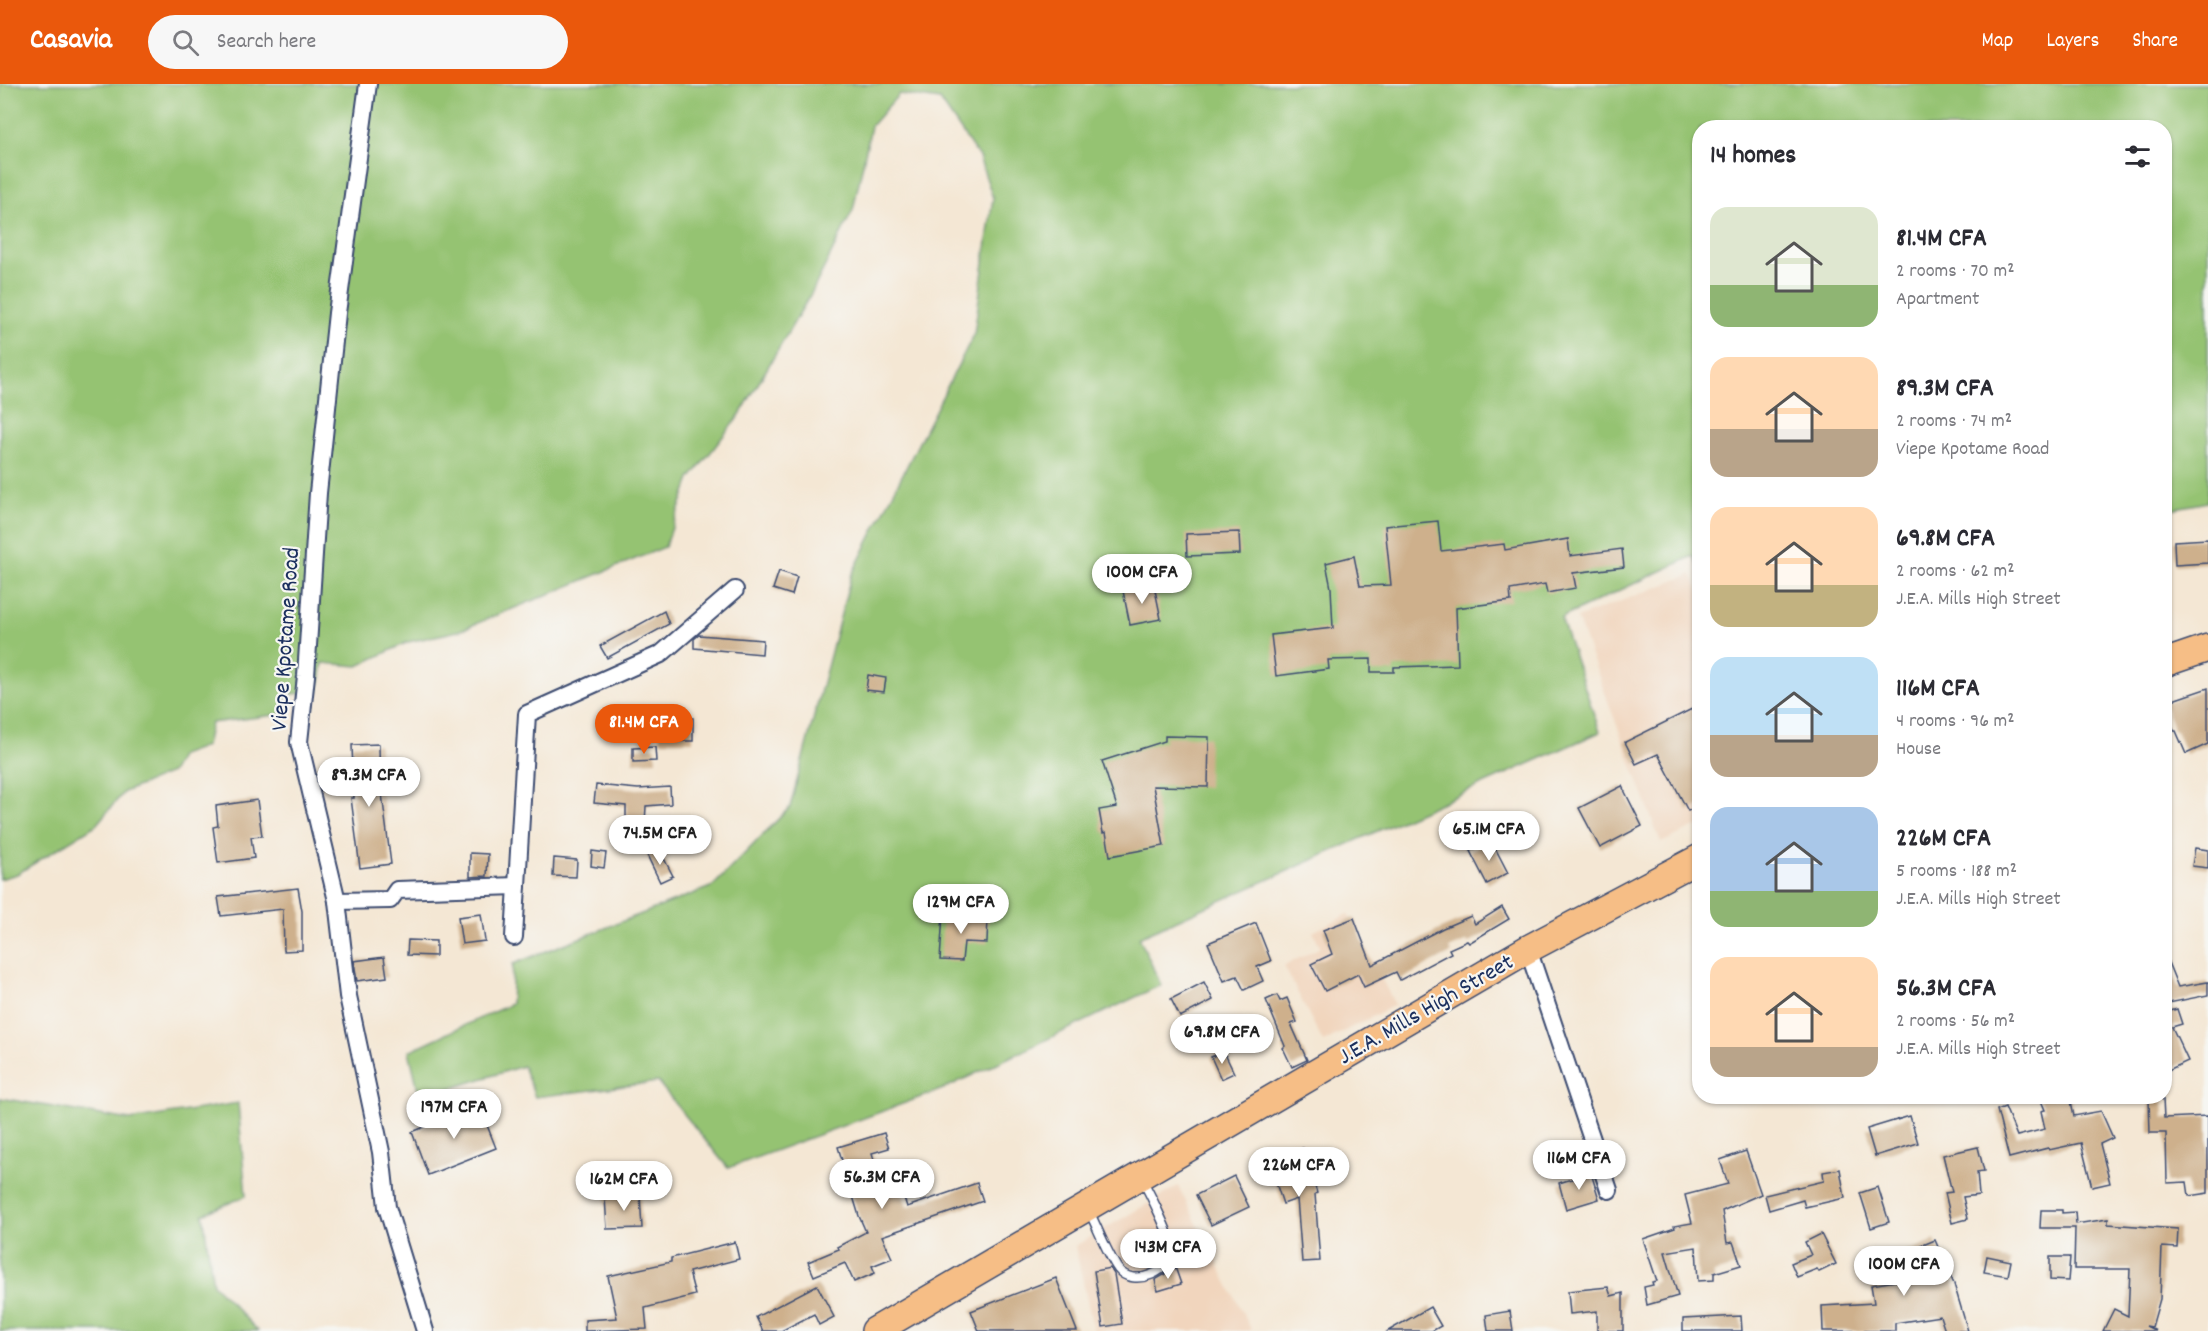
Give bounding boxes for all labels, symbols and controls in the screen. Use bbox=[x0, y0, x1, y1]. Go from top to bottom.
search box bbox=[148, 15, 568, 69]
text: Casavia bbox=[30, 22, 112, 62]
icon: search bbox=[169, 26, 202, 59]
text: Search here bbox=[217, 27, 316, 58]
text: Map bbox=[1982, 27, 2013, 57]
text: Layers bbox=[2046, 27, 2099, 57]
text: Share bbox=[2132, 27, 2178, 57]
text: 14 homes bbox=[1710, 138, 1796, 175]
icon: filters bbox=[2121, 140, 2154, 173]
text: 81.4M CFA bbox=[1896, 221, 1987, 258]
icon: home bbox=[1758, 231, 1830, 303]
text: 2 rooms · 70 m² bbox=[1896, 258, 2015, 286]
text: Apartment bbox=[1896, 286, 1979, 314]
text: 89.3M CFA bbox=[1896, 371, 1994, 408]
icon: home bbox=[1758, 381, 1830, 453]
text: 2 rooms · 74 m² bbox=[1896, 408, 2012, 436]
text: Viepe Kpotame Road bbox=[1896, 436, 2049, 464]
text: 69.8M CFA bbox=[1896, 521, 1995, 558]
icon: home bbox=[1758, 531, 1830, 603]
street label: Viepe Kpotame Road bbox=[264, 546, 310, 732]
pin: 100M CFA bbox=[1080, 554, 1204, 605]
text: 2 rooms · 62 m² bbox=[1896, 558, 2015, 586]
text: 100M CFA bbox=[1106, 559, 1178, 587]
text: J.E.A. Mills High Street bbox=[1896, 586, 2061, 614]
text: 116M CFA bbox=[1896, 671, 1980, 708]
icon: home bbox=[1758, 681, 1830, 753]
pin: 81.4M CFA bbox=[575, 704, 713, 755]
text: 4 rooms · 96 m² bbox=[1896, 708, 2015, 736]
text: 81.4M CFA bbox=[609, 709, 679, 737]
text: House bbox=[1896, 736, 1941, 764]
pin: 89.3M CFA bbox=[300, 757, 438, 808]
text: 89.3M CFA bbox=[331, 762, 407, 790]
pin: 65.1M CFA bbox=[1420, 811, 1558, 862]
pin: 74.5M CFA bbox=[591, 815, 729, 866]
text: 65.1M CFA bbox=[1453, 816, 1525, 844]
text: 74.5M CFA bbox=[623, 820, 697, 848]
text: 226M CFA bbox=[1896, 821, 1991, 858]
icon: home bbox=[1758, 831, 1830, 903]
text: 5 rooms · 188 m² bbox=[1896, 858, 2017, 886]
pin: 129M CFA bbox=[899, 884, 1023, 935]
text: J.E.A. Mills High Street bbox=[1896, 886, 2061, 914]
text: 129M CFA bbox=[927, 889, 995, 917]
street label: J.E.A. Mills High Street bbox=[1332, 946, 1521, 1075]
text: 56.3M CFA bbox=[1896, 971, 1996, 1008]
icon: home bbox=[1758, 981, 1830, 1053]
text: 2 rooms · 56 m² bbox=[1896, 1008, 2015, 1036]
pin: 69.8M CFA bbox=[1153, 1014, 1291, 1065]
text: 69.8M CFA bbox=[1184, 1019, 1260, 1047]
text: J.E.A. Mills High Street bbox=[1896, 1036, 2061, 1064]
pin: 197M CFA bbox=[392, 1089, 516, 1140]
text: 197M CFA bbox=[420, 1094, 488, 1122]
pin: 116M CFA bbox=[1517, 1140, 1641, 1191]
text: 116M CFA bbox=[1547, 1145, 1611, 1173]
pin: 226M CFA bbox=[1237, 1147, 1361, 1198]
text: 226M CFA bbox=[1262, 1152, 1336, 1180]
pin: 56.3M CFA bbox=[813, 1159, 951, 1210]
pin: 162M CFA bbox=[562, 1161, 686, 1212]
text: 56.3M CFA bbox=[843, 1164, 921, 1192]
text: 162M CFA bbox=[590, 1166, 658, 1194]
pin: 143M CFA bbox=[1106, 1229, 1230, 1280]
text: 143M CFA bbox=[1134, 1234, 1202, 1262]
pin: 100M CFA bbox=[1842, 1246, 1966, 1297]
text: 100M CFA bbox=[1868, 1251, 1940, 1279]

